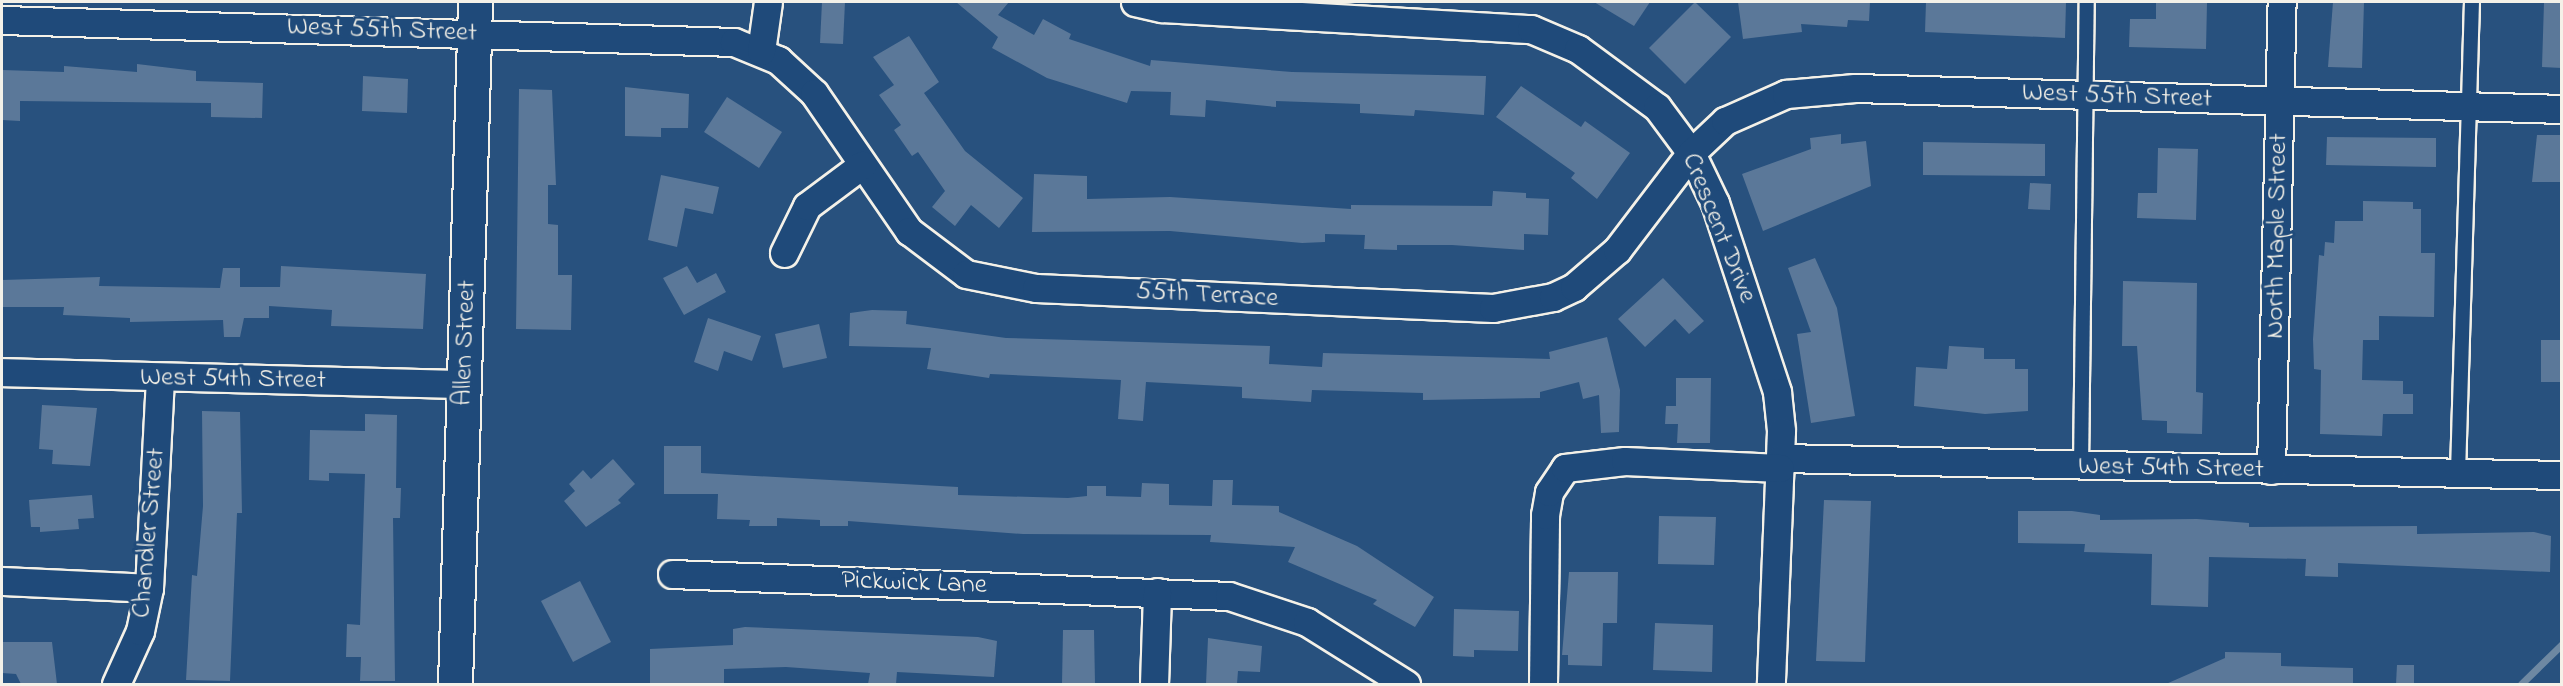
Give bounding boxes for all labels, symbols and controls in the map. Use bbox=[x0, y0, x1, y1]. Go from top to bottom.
street label: West 55th Street bbox=[286, 10, 478, 50]
street label: West 55th Street bbox=[2021, 76, 2213, 116]
street label: North Maple Street bbox=[2259, 133, 2295, 339]
street label: Crescent Drive bbox=[1674, 148, 1764, 308]
street label: 55th Terrace bbox=[1135, 275, 1279, 315]
street label: Allen Street bbox=[447, 280, 483, 406]
street label: West 54th Street bbox=[140, 361, 326, 397]
street label: Chandler Street bbox=[125, 447, 173, 619]
street label: West 54th Street bbox=[2078, 450, 2264, 486]
street label: Pickwick Lane bbox=[841, 564, 987, 602]

